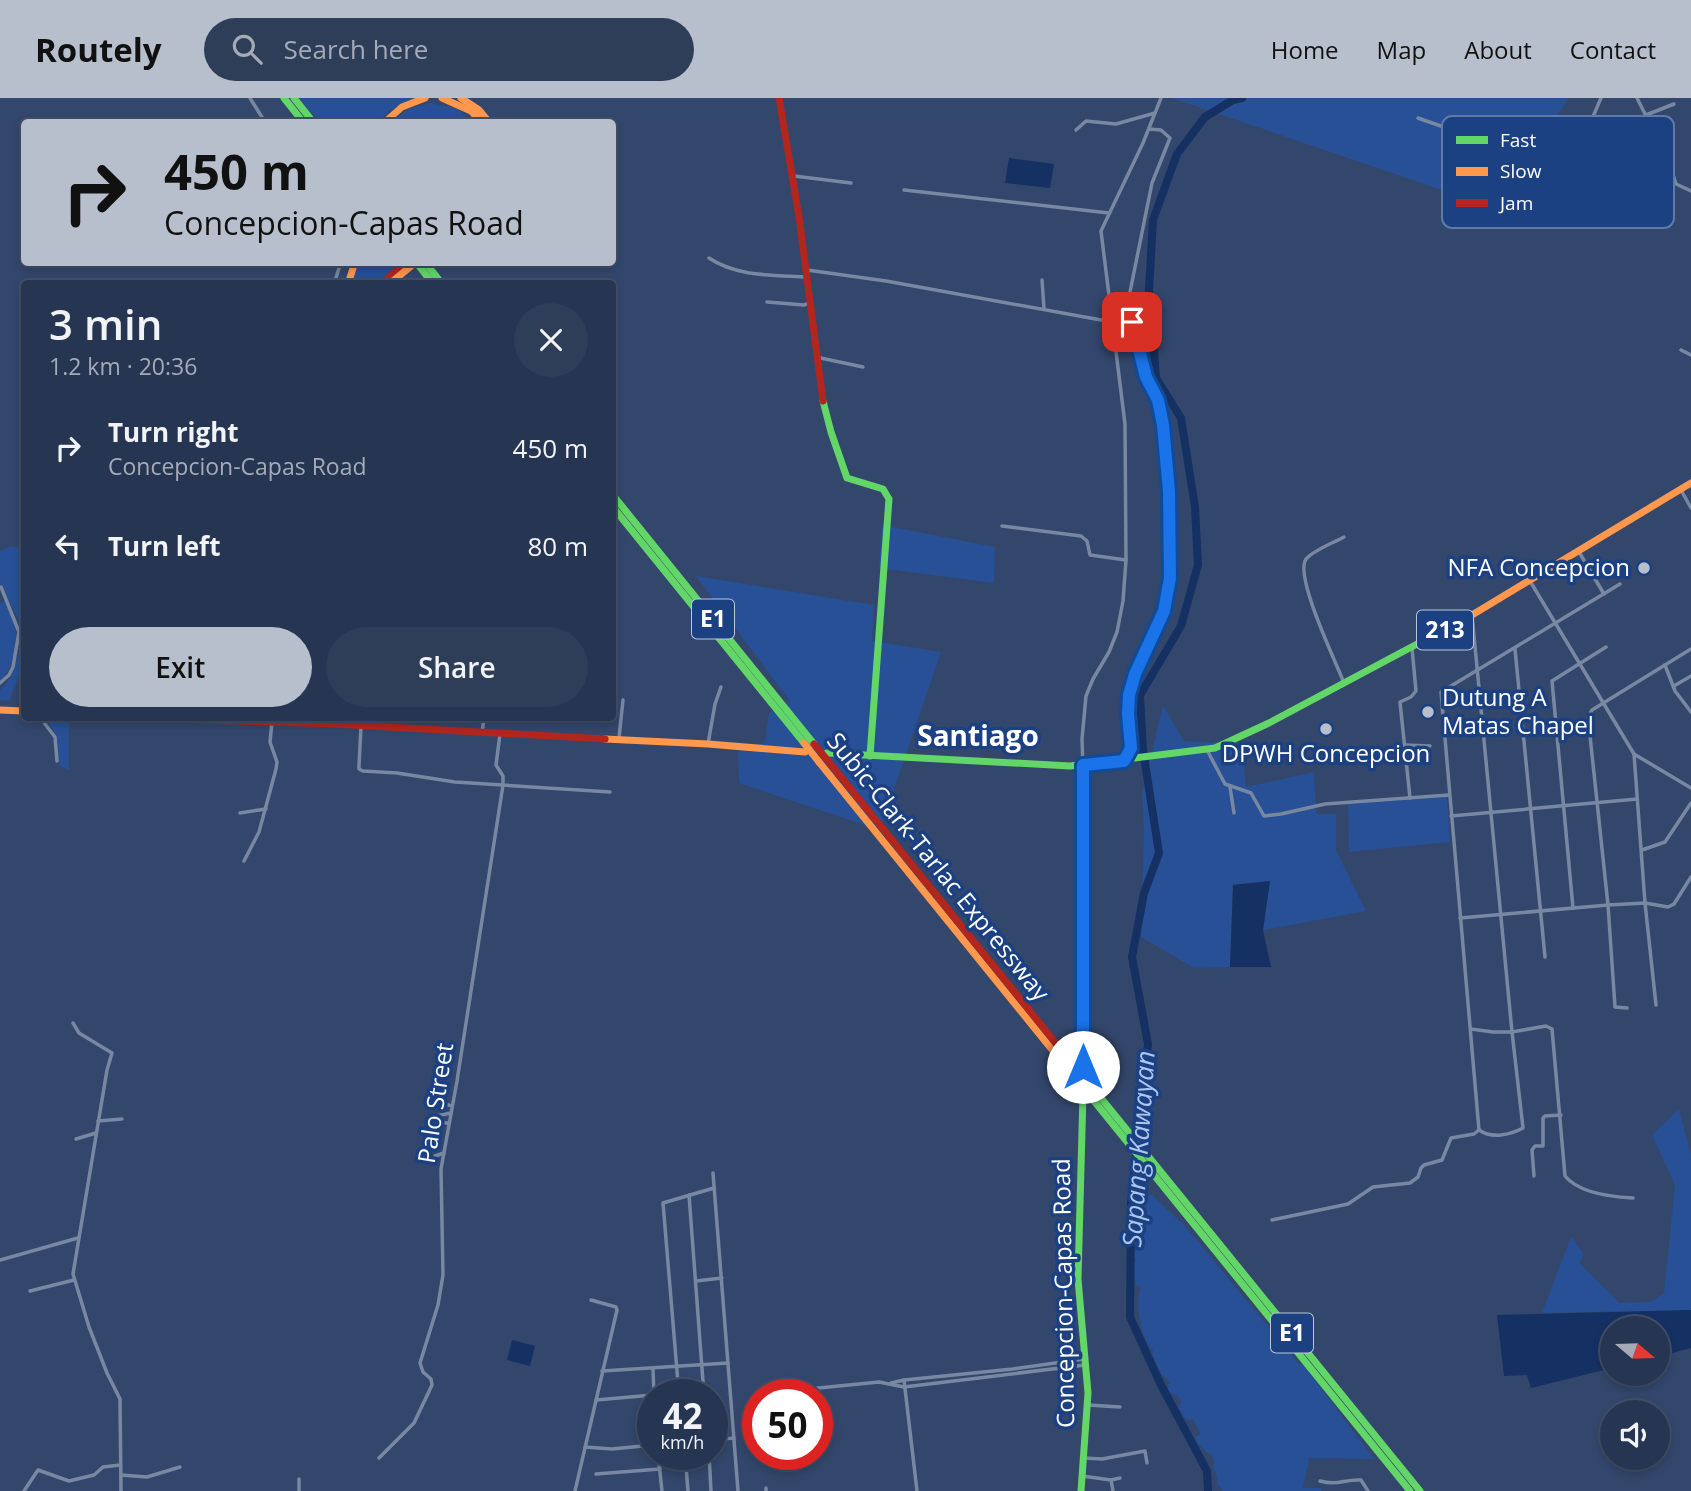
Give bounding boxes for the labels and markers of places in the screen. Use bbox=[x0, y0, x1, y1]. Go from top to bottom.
pin bbox=[1102, 292, 1162, 352]
place label: NFA Concepcion bbox=[1447, 550, 1630, 583]
marker: NFA Concepcion bbox=[1636, 560, 1652, 576]
place label: Dutung A Matas Chapel bbox=[1442, 680, 1594, 741]
marker: Dutung A Matas Chapel bbox=[1420, 704, 1436, 720]
marker: DPWH Concepcion bbox=[1318, 721, 1334, 737]
place label: DPWH Concepcion bbox=[1222, 736, 1430, 769]

